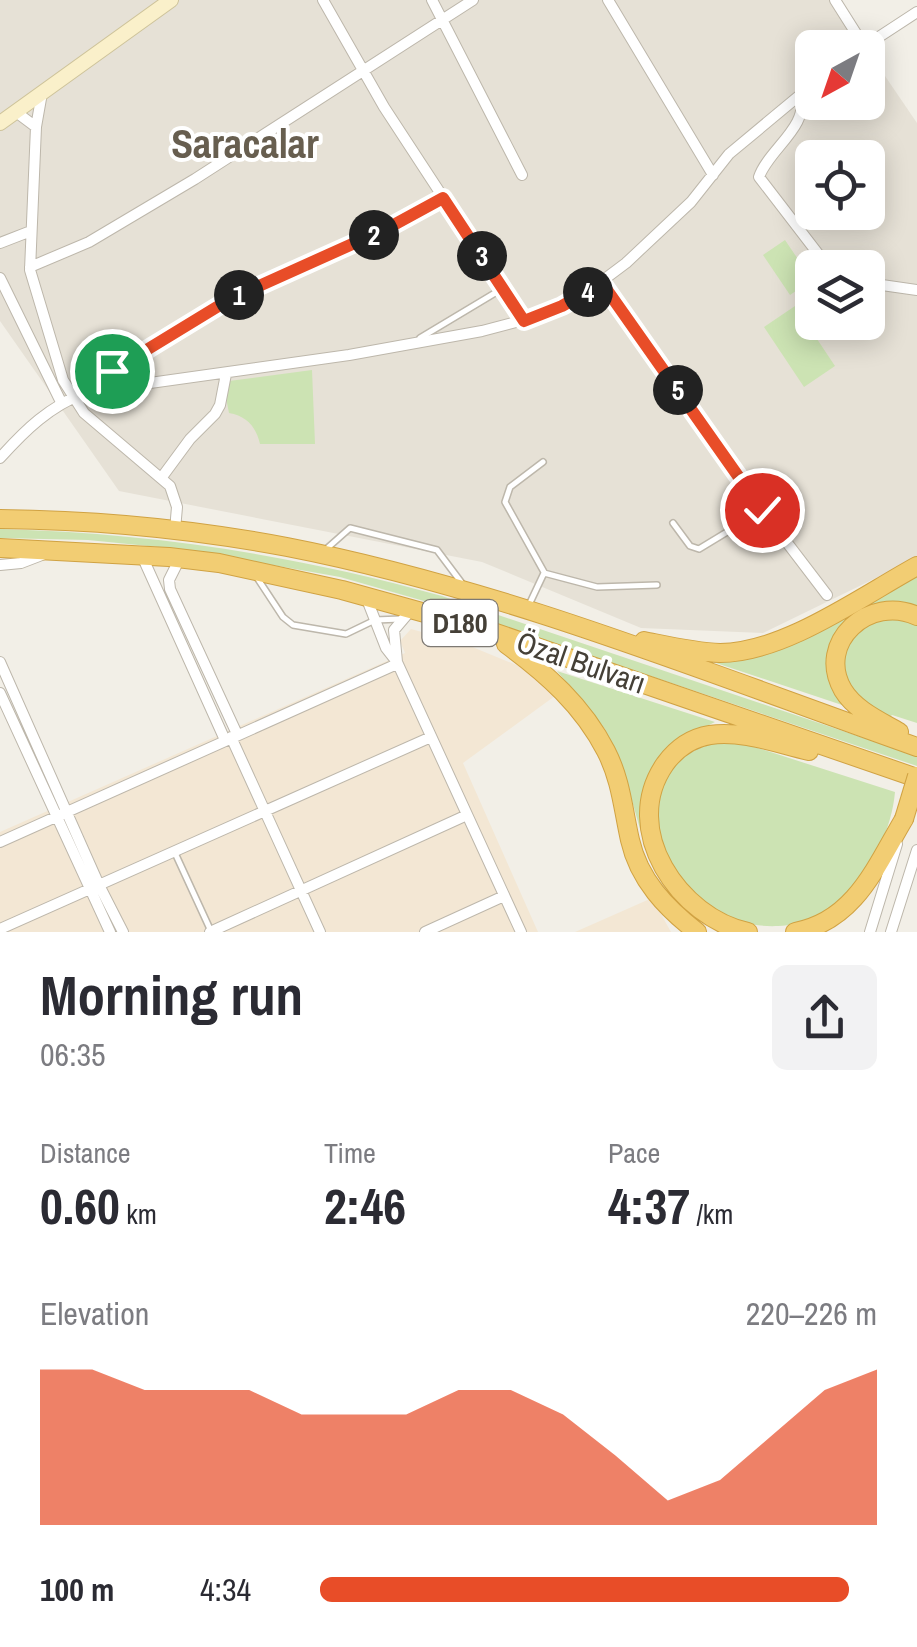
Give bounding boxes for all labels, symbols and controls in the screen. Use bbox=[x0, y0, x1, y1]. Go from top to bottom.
north arrow bbox=[795, 30, 885, 120]
map controls bbox=[795, 30, 885, 340]
district label: Saracalar bbox=[171, 117, 319, 170]
button: locate bbox=[795, 140, 885, 230]
pin: 2 bbox=[349, 210, 399, 260]
text: 2 bbox=[368, 216, 380, 254]
pin: 3 bbox=[457, 231, 507, 281]
text: 3 bbox=[476, 237, 488, 275]
button: layers bbox=[795, 250, 885, 340]
pin: 4 bbox=[563, 267, 613, 317]
pin: 1 bbox=[214, 270, 264, 320]
text: 4 bbox=[582, 273, 594, 311]
text: 1 bbox=[233, 276, 245, 314]
pin bbox=[70, 329, 155, 414]
icon: arrive bbox=[85, 344, 140, 399]
pin: 5 bbox=[653, 365, 703, 415]
text: 5 bbox=[672, 371, 684, 409]
pin bbox=[720, 468, 805, 553]
icon: check bbox=[735, 483, 790, 538]
road number: D180 bbox=[422, 600, 498, 646]
street label: Özal Bulvarı bbox=[511, 621, 651, 703]
text: Morning run bbox=[40, 958, 303, 1032]
button: share bbox=[772, 965, 877, 1070]
text: 06:35 bbox=[40, 1033, 106, 1076]
text: Distance bbox=[40, 1134, 131, 1172]
text: Time bbox=[324, 1134, 376, 1172]
text: Pace bbox=[608, 1134, 660, 1172]
text: 0.60 bbox=[40, 1172, 120, 1240]
text: 2:46 bbox=[324, 1172, 406, 1240]
text: 4:37 bbox=[608, 1172, 690, 1240]
text: km bbox=[120, 1195, 157, 1233]
text: /km bbox=[690, 1195, 733, 1233]
text: Elevation bbox=[40, 1292, 149, 1335]
text: 220–226 m bbox=[746, 1292, 877, 1335]
text: 100 m bbox=[40, 1568, 114, 1611]
text: 4:34 bbox=[200, 1568, 251, 1611]

